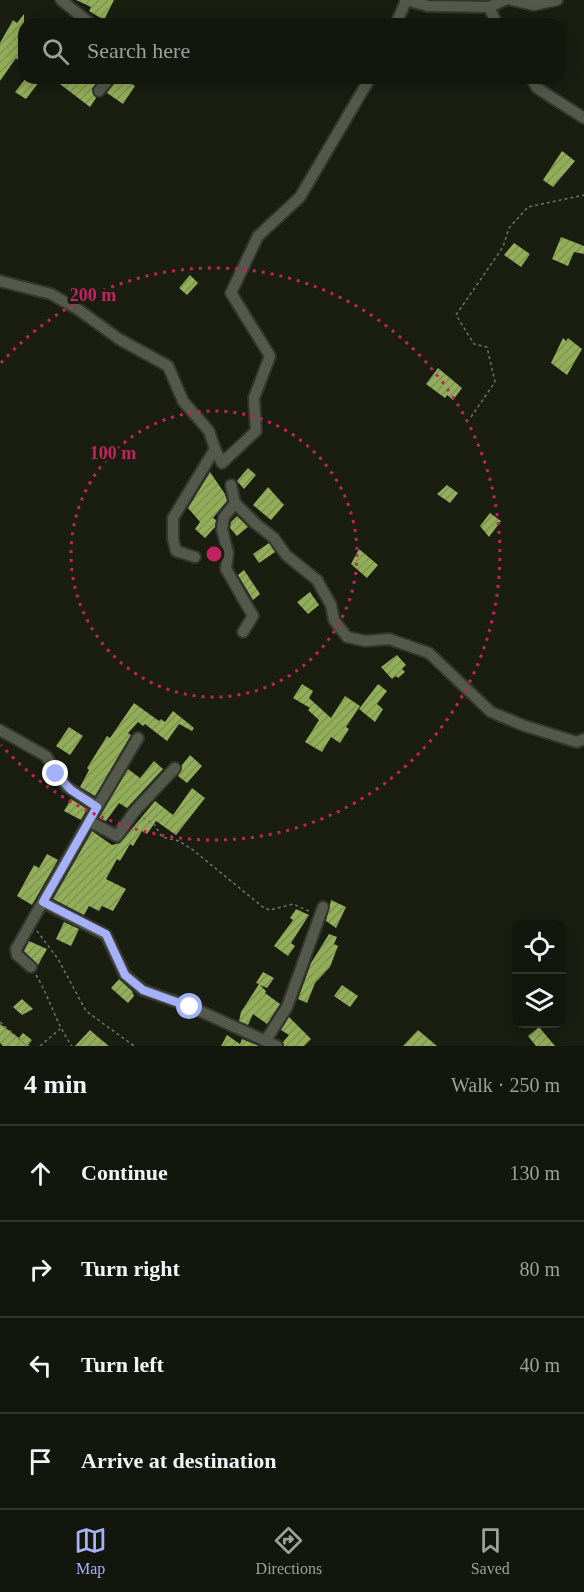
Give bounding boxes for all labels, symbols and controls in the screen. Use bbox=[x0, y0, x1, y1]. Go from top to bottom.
search box bbox=[18, 18, 566, 84]
icon: search bbox=[39, 35, 72, 68]
text: Search here bbox=[87, 38, 190, 63]
text: 200 m bbox=[70, 285, 116, 305]
text: 100 m bbox=[90, 443, 136, 463]
centre of rings bbox=[204, 544, 224, 564]
route end bbox=[42, 760, 68, 786]
map controls bbox=[512, 920, 566, 1028]
button: locate bbox=[512, 920, 566, 974]
button: layers bbox=[512, 974, 566, 1028]
route start bbox=[176, 993, 202, 1019]
text: 4 min bbox=[24, 1070, 87, 1099]
text: Walk · 250 m bbox=[451, 1074, 560, 1096]
icon: ahead bbox=[24, 1157, 57, 1190]
text: Continue bbox=[81, 1160, 168, 1185]
text: 130 m bbox=[509, 1162, 560, 1184]
icon: right bbox=[24, 1253, 57, 1286]
text: Turn right bbox=[81, 1256, 180, 1281]
text: 80 m bbox=[519, 1258, 560, 1280]
icon: left bbox=[24, 1349, 57, 1382]
text: Turn left bbox=[81, 1352, 164, 1377]
text: 40 m bbox=[519, 1354, 560, 1376]
icon: arrive bbox=[24, 1445, 57, 1478]
text: Arrive at destination bbox=[81, 1448, 277, 1473]
tab: Map bbox=[74, 1524, 107, 1578]
tab: Directions bbox=[256, 1524, 322, 1578]
tab: Saved bbox=[471, 1524, 510, 1578]

